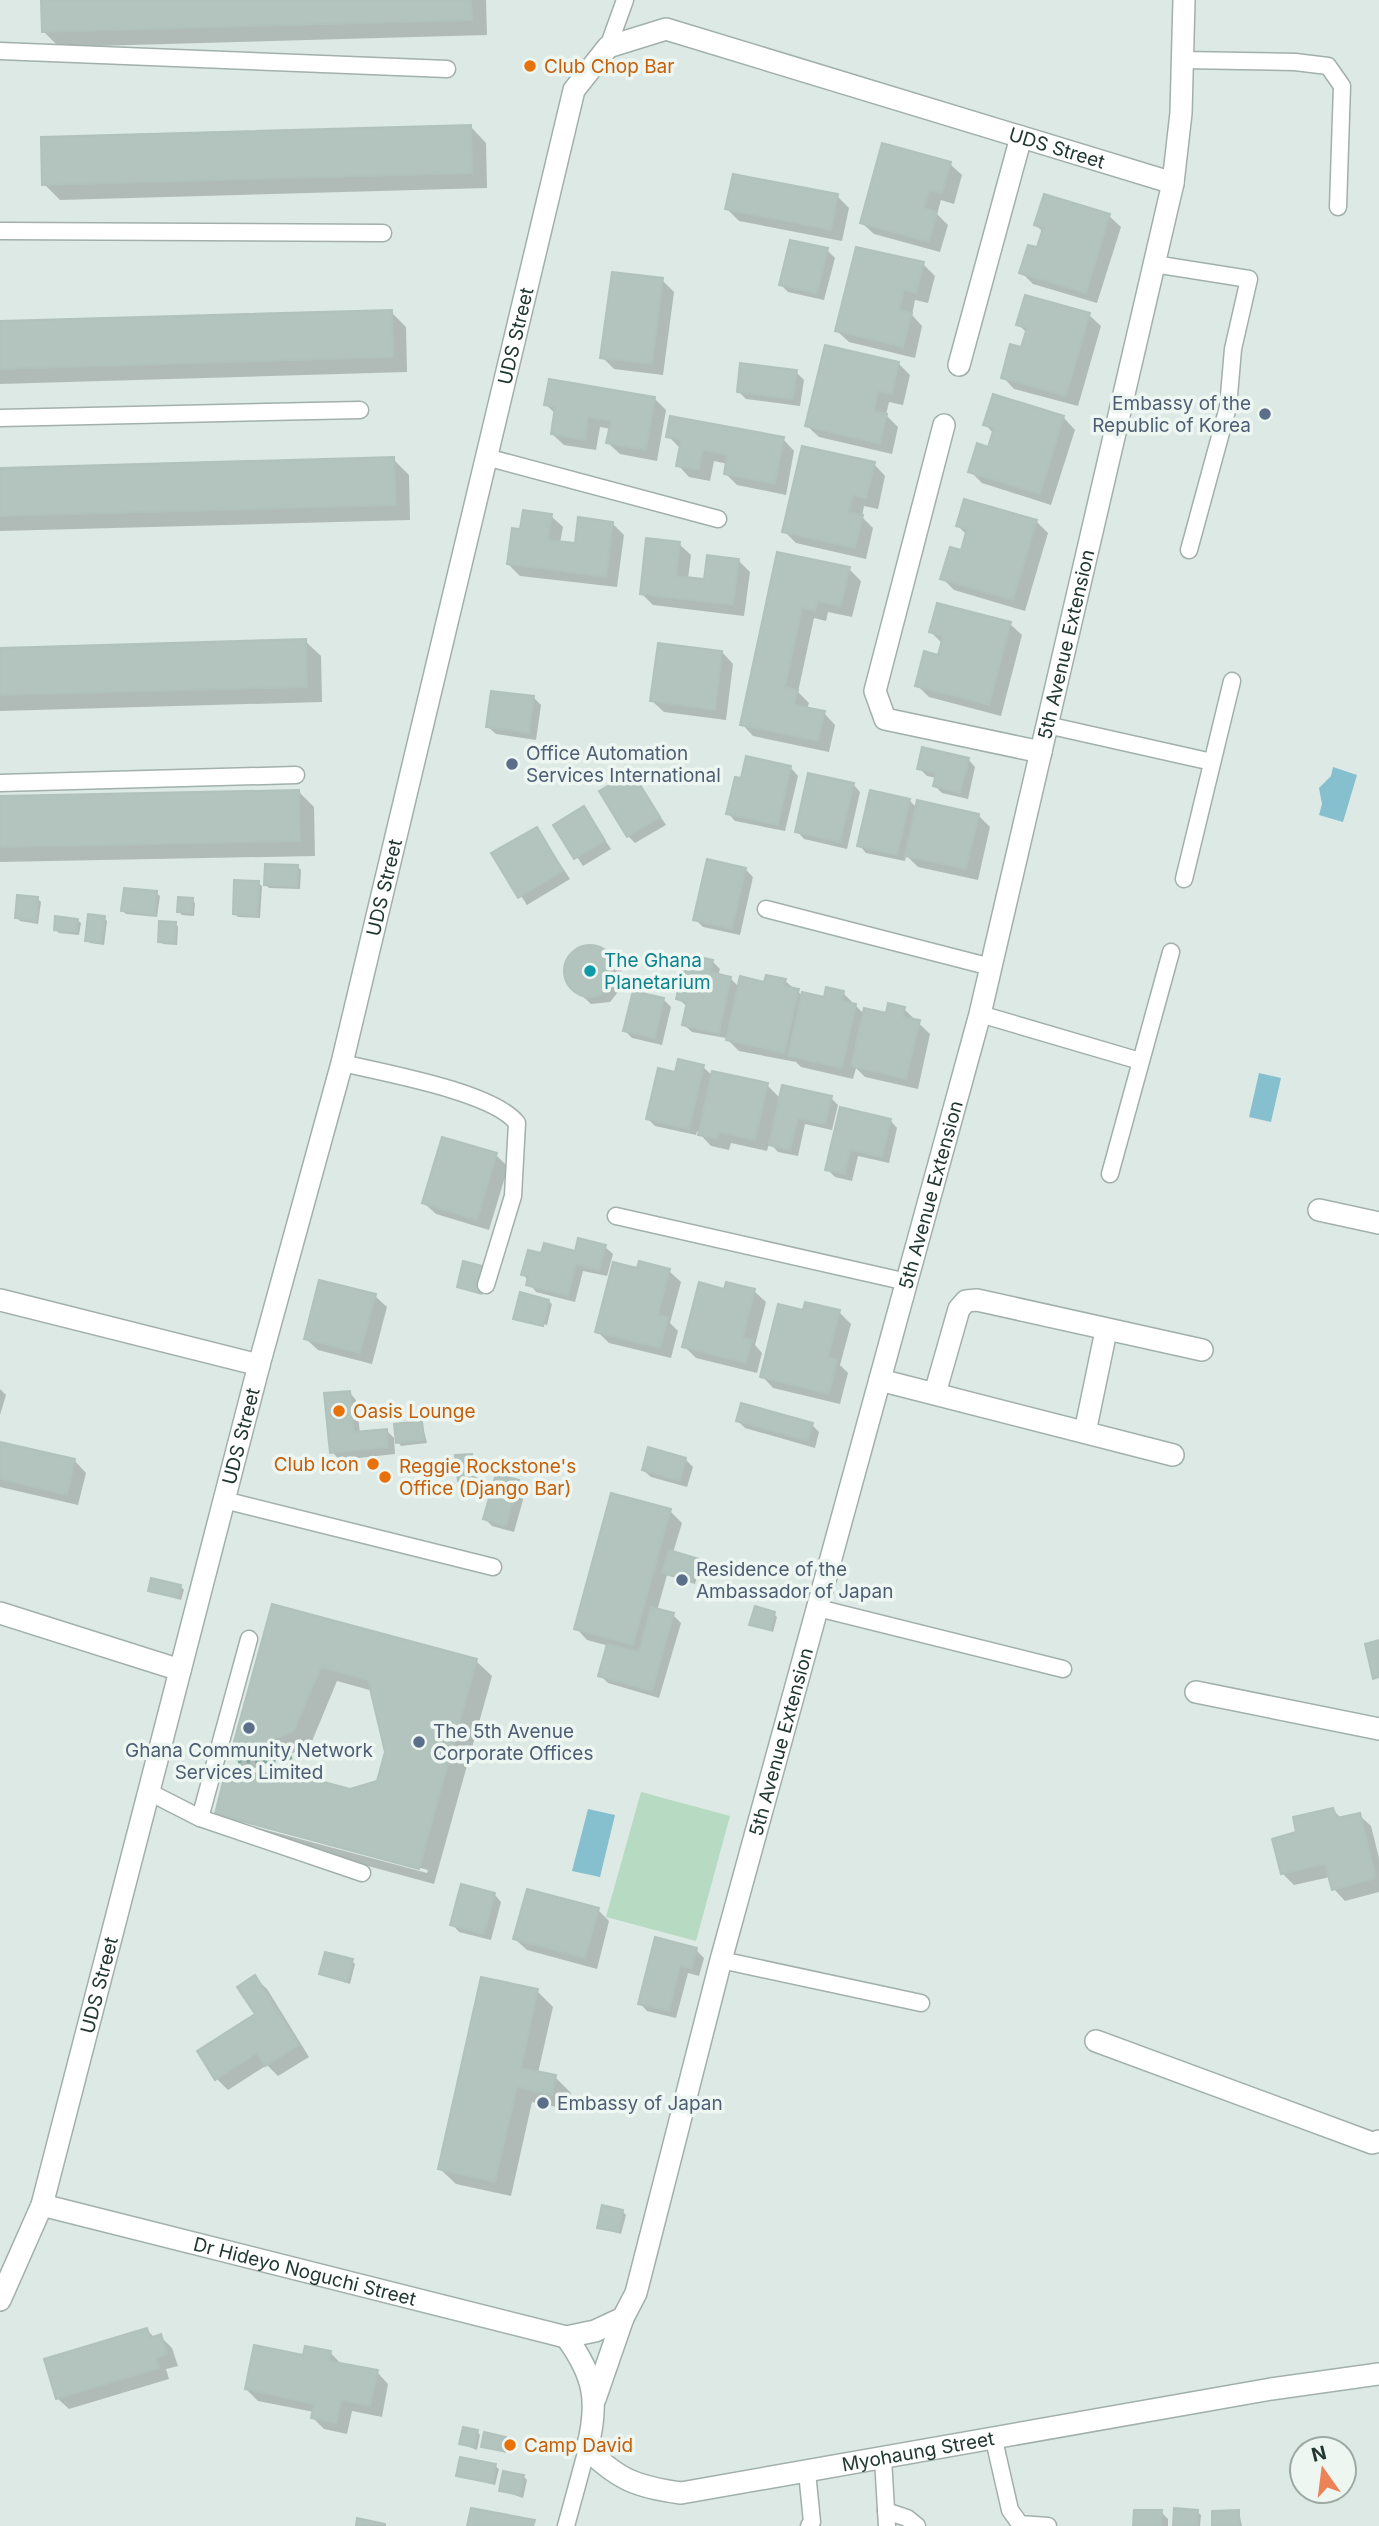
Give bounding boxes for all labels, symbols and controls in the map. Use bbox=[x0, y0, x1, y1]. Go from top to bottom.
place label: Club Chop Bar bbox=[544, 55, 674, 78]
marker: Club Chop Bar bbox=[522, 58, 538, 74]
street label: UDS Street bbox=[1006, 122, 1108, 173]
street label: UDS Street bbox=[493, 285, 538, 387]
place label: Embassy of the Republic of Korea bbox=[1092, 392, 1251, 437]
marker: Embassy of the Republic of Korea bbox=[1257, 406, 1273, 422]
street label: 5th Avenue Extension bbox=[1033, 547, 1099, 742]
place label: Office Automation Services International bbox=[526, 742, 721, 787]
marker: Office Automation Services International bbox=[504, 756, 520, 772]
street label: UDS Street bbox=[361, 837, 407, 938]
place label: The Ghana Planetarium bbox=[604, 949, 711, 994]
marker: The Ghana Planetarium bbox=[582, 963, 598, 979]
street label: 5th Avenue Extension bbox=[894, 1098, 967, 1292]
street label: UDS Street bbox=[217, 1385, 264, 1487]
place label: Oasis Lounge bbox=[353, 1400, 476, 1423]
marker: Oasis Lounge bbox=[331, 1403, 347, 1419]
place label: Club Icon bbox=[274, 1453, 359, 1476]
place label: Reggie Rockstone's Office (Django Bar) bbox=[399, 1455, 576, 1500]
marker: Club Icon bbox=[365, 1456, 381, 1472]
marker: Reggie Rockstone's Office (Django Bar) bbox=[377, 1469, 393, 1485]
place label: Residence of the Ambassador of Japan bbox=[696, 1558, 894, 1603]
marker: Residence of the Ambassador of Japan bbox=[674, 1572, 690, 1588]
street label: 5th Avenue Extension bbox=[744, 1645, 818, 1838]
marker: Ghana Community Network Services Limited bbox=[241, 1720, 257, 1736]
place label: The 5th Avenue Corporate Offices bbox=[433, 1720, 593, 1765]
marker: The 5th Avenue Corporate Offices bbox=[411, 1734, 427, 1750]
place label: Ghana Community Network Services Limited bbox=[125, 1739, 374, 1784]
street label: UDS Street bbox=[75, 1934, 122, 2036]
place label: Embassy of Japan bbox=[557, 2092, 723, 2115]
marker: Embassy of Japan bbox=[535, 2095, 551, 2111]
street label: Dr Hideyo Noguchi Street bbox=[191, 2232, 418, 2310]
street label: Myohaung Street bbox=[840, 2427, 996, 2476]
place label: Camp David bbox=[524, 2434, 633, 2457]
north arrow bbox=[1288, 2435, 1358, 2505]
marker: Camp David bbox=[502, 2437, 518, 2453]
text: N bbox=[1309, 2441, 1329, 2467]

